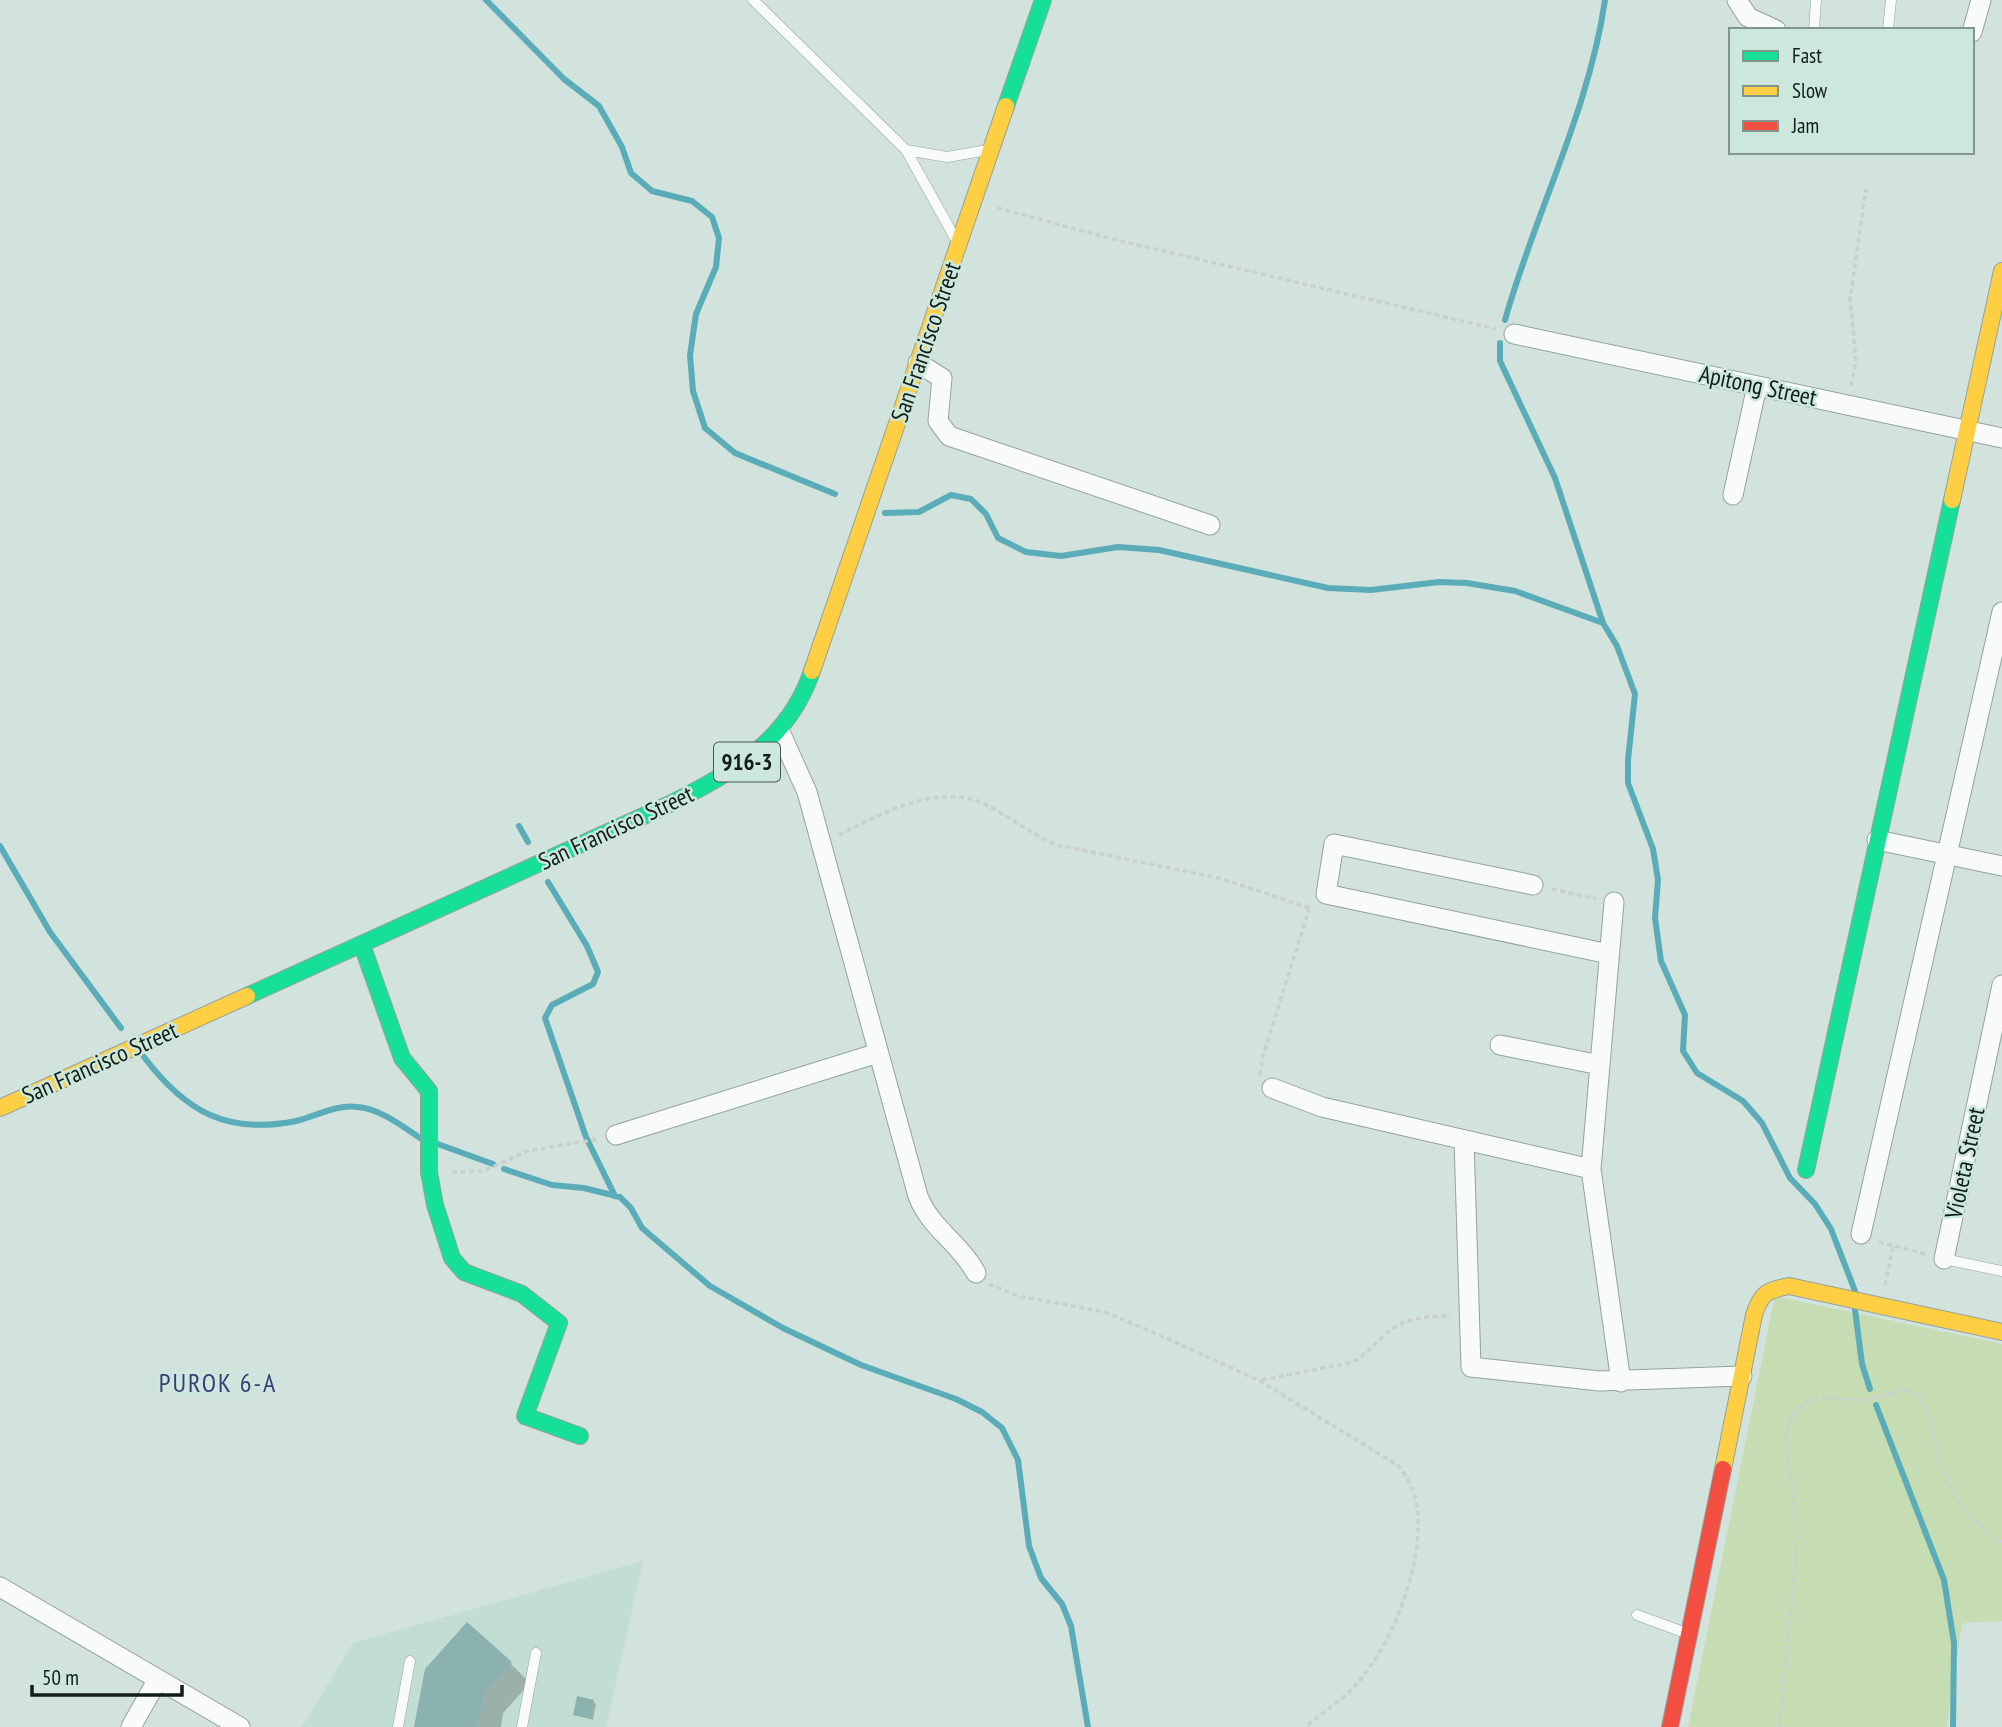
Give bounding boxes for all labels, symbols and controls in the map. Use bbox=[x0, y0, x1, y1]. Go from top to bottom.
legend bbox=[1729, 28, 1974, 154]
text: Fast bbox=[1792, 42, 1822, 69]
text: Slow bbox=[1792, 77, 1828, 104]
text: Jam bbox=[1791, 112, 1819, 139]
street label: San Francisco Street bbox=[884, 257, 968, 426]
street label: Apitong Street bbox=[1696, 358, 1820, 413]
road number: 916-3 bbox=[714, 742, 780, 782]
street label: San Francisco Street bbox=[533, 778, 698, 877]
street label: San Francisco Street bbox=[17, 1014, 183, 1111]
street label: Violeta Street bbox=[1937, 1104, 1992, 1222]
district label: PUROK 6-A bbox=[159, 1366, 277, 1399]
scale bar bbox=[32, 1654, 182, 1698]
text: 50 m bbox=[42, 1664, 79, 1691]

